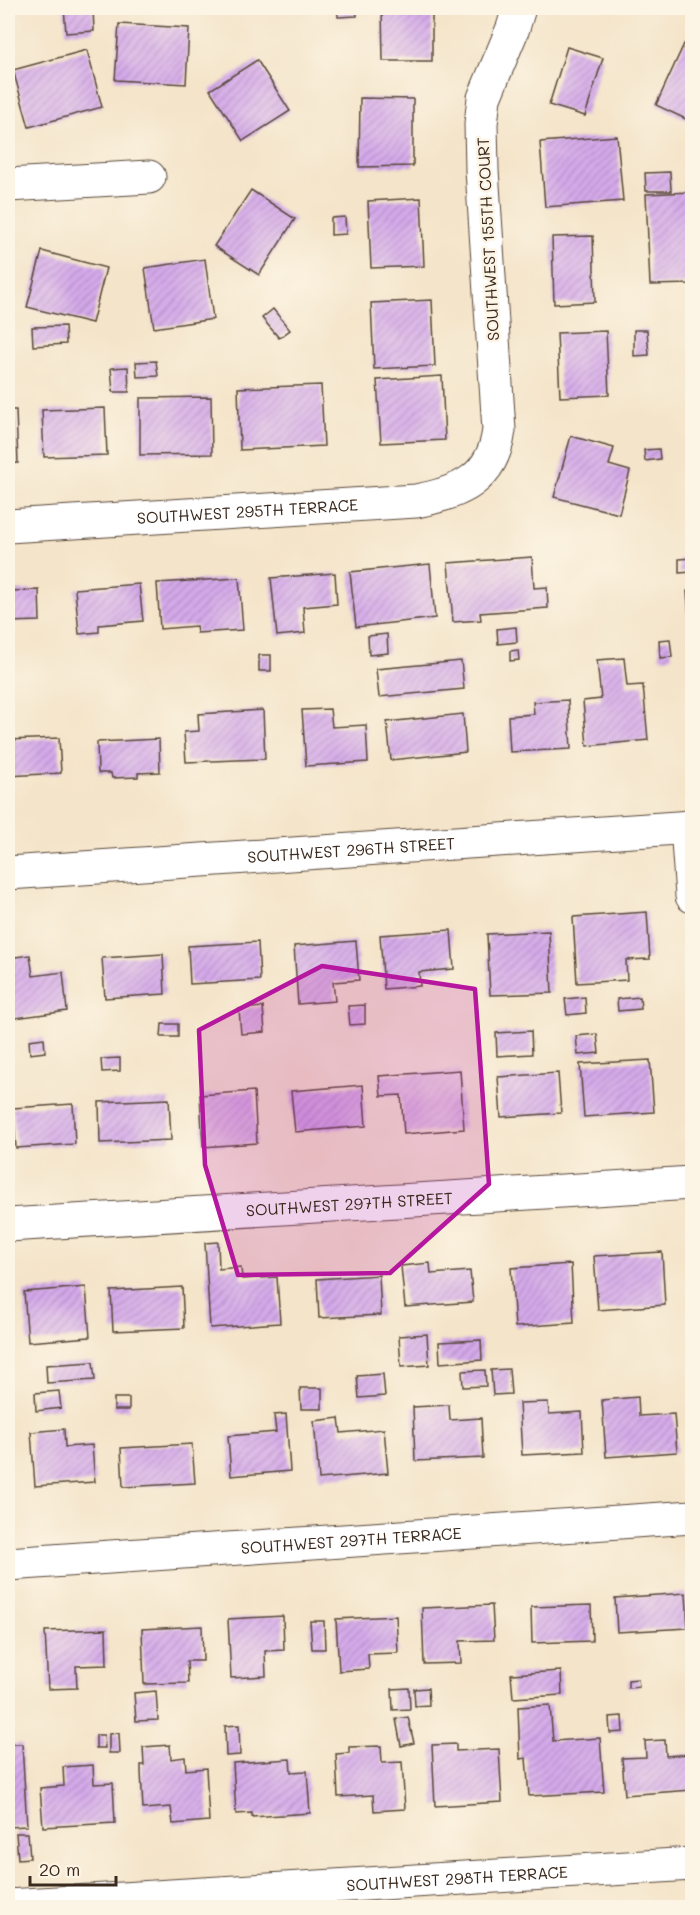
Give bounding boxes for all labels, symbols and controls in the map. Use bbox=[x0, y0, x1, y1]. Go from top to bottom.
street label: SOUTHWEST 155TH COURT bbox=[472, 136, 503, 341]
street label: SOUTHWEST 295TH TERRACE bbox=[136, 494, 359, 528]
street label: SOUTHWEST 296TH STREET bbox=[247, 832, 456, 867]
street label: SOUTHWEST 297TH STREET bbox=[245, 1187, 453, 1220]
street label: SOUTHWEST 297TH TERRACE bbox=[240, 1522, 462, 1558]
scale bar bbox=[30, 1849, 116, 1887]
text: 20 m bbox=[39, 1857, 80, 1881]
street label: SOUTHWEST 298TH TERRACE bbox=[346, 1861, 569, 1895]

